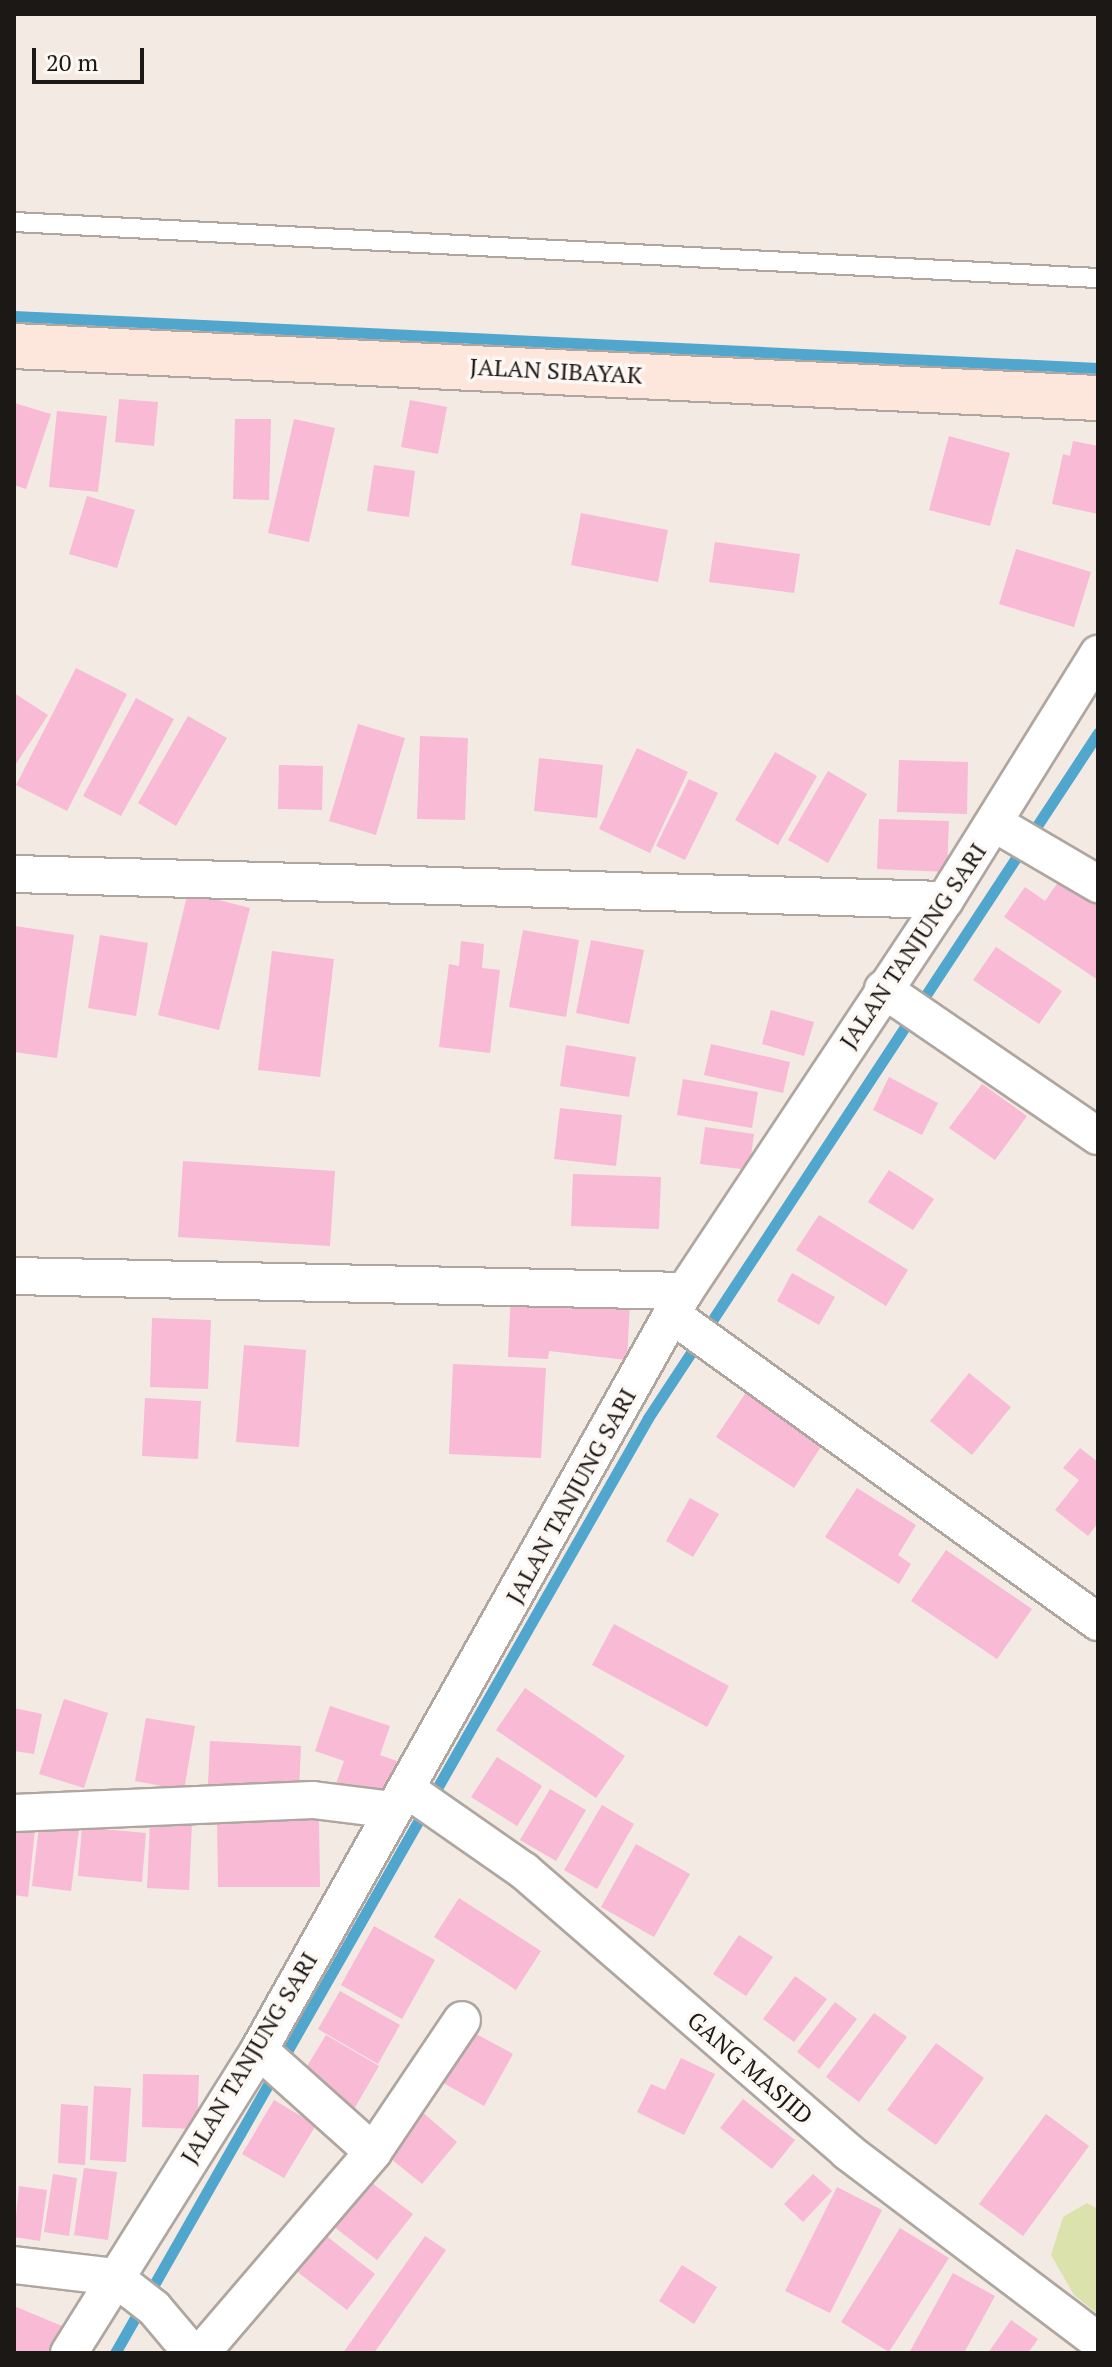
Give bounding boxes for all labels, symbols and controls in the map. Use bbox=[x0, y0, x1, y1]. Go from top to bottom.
scale bar bbox=[36, 32, 148, 82]
text: 20 m bbox=[46, 46, 98, 78]
street label: JALAN SIBAYAK bbox=[469, 352, 643, 390]
street label: JALAN TANJUNG SARI bbox=[834, 838, 992, 1054]
street label: JALAN TANJUNG SARI bbox=[500, 1383, 642, 1609]
street label: JALAN TANJUNG SARI bbox=[174, 1947, 324, 2169]
street label: GANG MASJID bbox=[681, 2006, 819, 2130]

